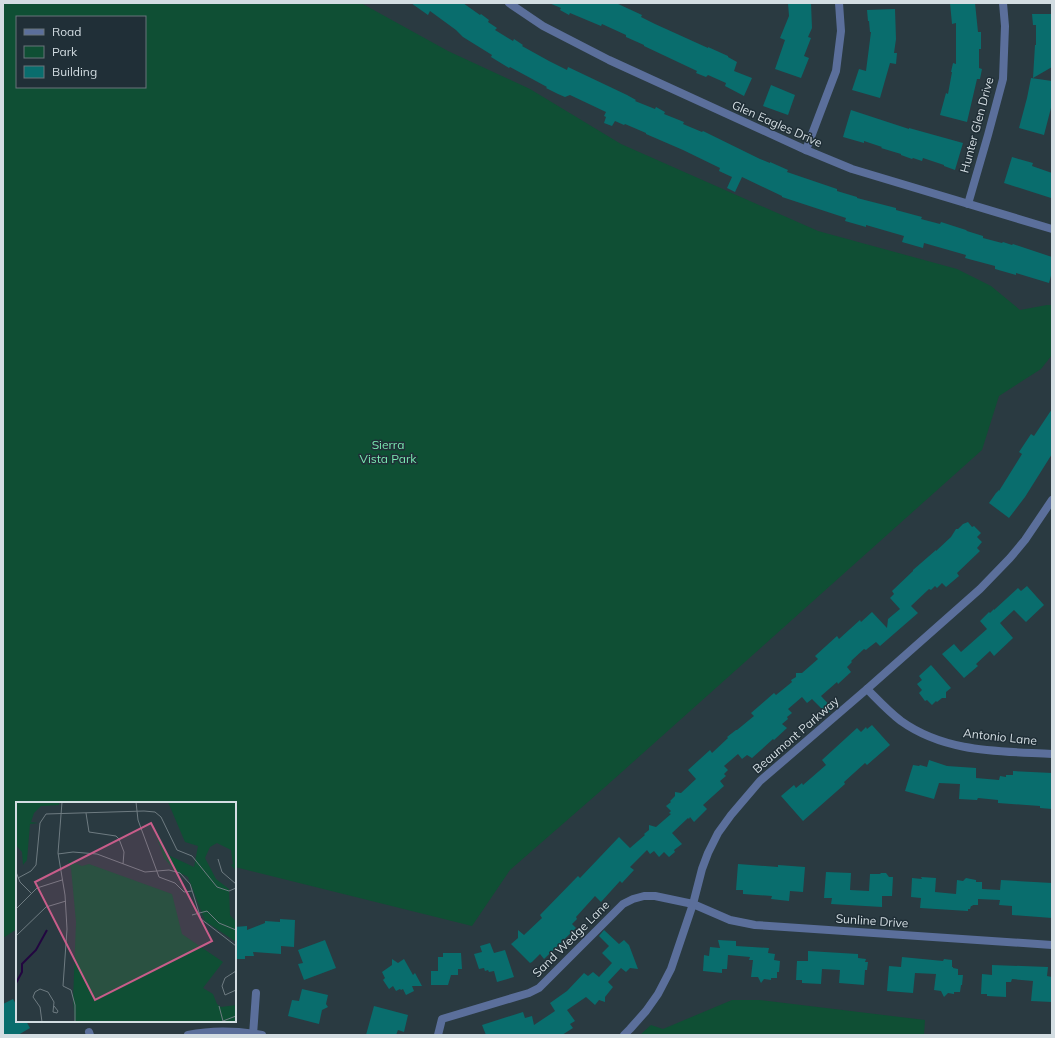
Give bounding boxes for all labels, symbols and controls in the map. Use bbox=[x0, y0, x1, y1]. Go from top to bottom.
legend bbox=[16, 16, 146, 88]
text: Road bbox=[52, 24, 81, 39]
text: Park bbox=[52, 44, 78, 59]
text: Building bbox=[52, 64, 97, 79]
street label: Hunter Glen Drive bbox=[957, 75, 997, 174]
street label: Glen Eagles Drive bbox=[730, 97, 825, 150]
park label: Sierra Vista Park bbox=[360, 437, 417, 466]
street label: Beaumont Parkway bbox=[749, 693, 842, 776]
street label: Antonio Lane bbox=[962, 725, 1038, 748]
inset map bbox=[16, 802, 236, 1022]
street label: Sand Wedge Lane bbox=[529, 897, 612, 980]
street label: Sunline Drive bbox=[835, 910, 909, 931]

